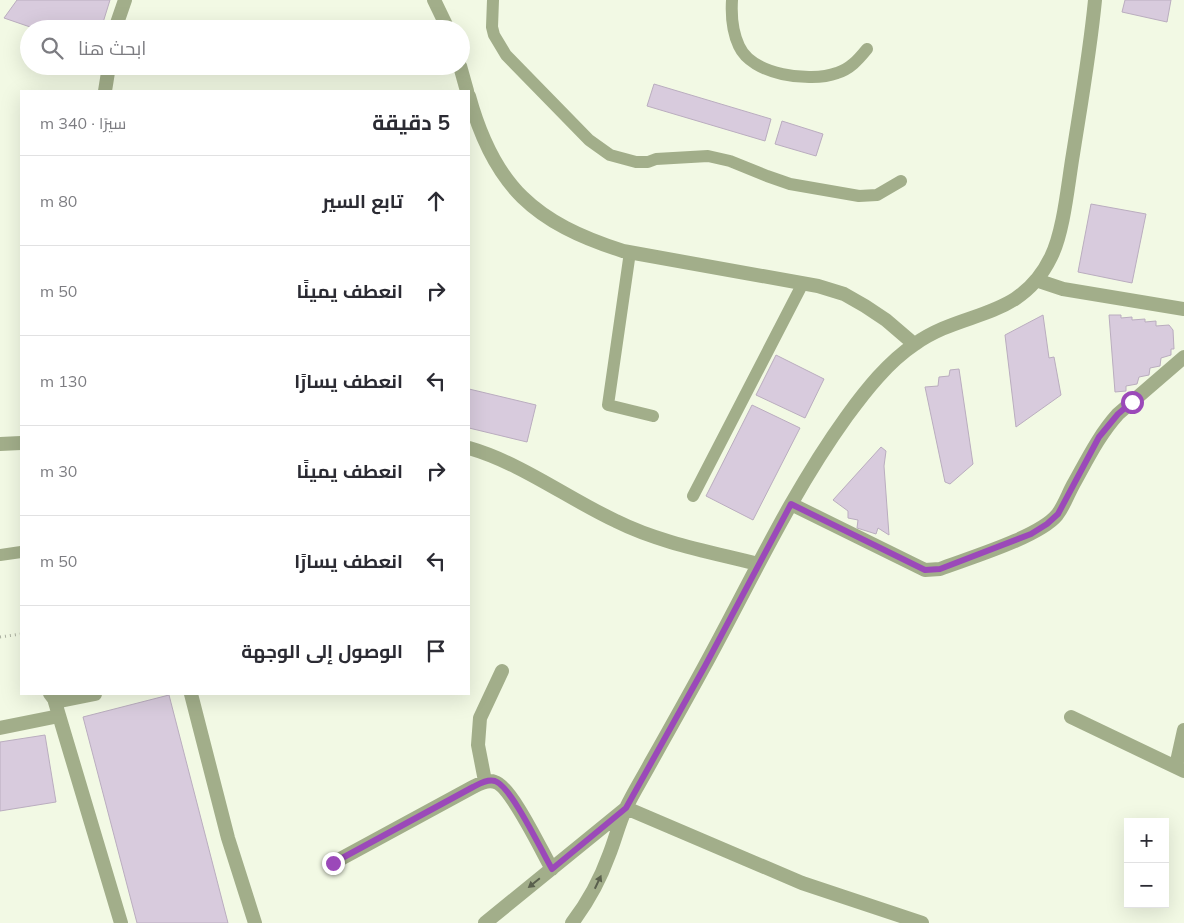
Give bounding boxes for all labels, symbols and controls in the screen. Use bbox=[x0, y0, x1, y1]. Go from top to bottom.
search box bbox=[20, 20, 470, 75]
icon: search bbox=[38, 34, 66, 62]
text: ابحث هنا bbox=[78, 36, 146, 60]
text: 5 دقيقة bbox=[372, 109, 450, 135]
text: سيرًا · 340 m bbox=[40, 113, 126, 133]
icon: ahead bbox=[422, 187, 450, 215]
text: تابع السير bbox=[322, 189, 403, 213]
text: 80 m bbox=[40, 191, 77, 211]
icon: right bbox=[422, 277, 450, 305]
text: انعطف يمينًا bbox=[297, 279, 403, 303]
text: 50 m bbox=[40, 281, 77, 301]
icon: left bbox=[422, 367, 450, 395]
text: انعطف يسارًا bbox=[294, 369, 403, 393]
text: 130 m bbox=[40, 371, 87, 391]
route start bbox=[1121, 391, 1144, 414]
icon: right bbox=[422, 457, 450, 485]
text: انعطف يمينًا bbox=[297, 459, 403, 483]
text: 30 m bbox=[40, 461, 77, 481]
icon: left bbox=[422, 547, 450, 575]
text: انعطف يسارًا bbox=[294, 549, 403, 573]
text: 50 m bbox=[40, 551, 77, 571]
icon: arrive bbox=[422, 637, 450, 665]
text: الوصول إلى الوجهة bbox=[241, 639, 403, 663]
map controls bbox=[1124, 818, 1169, 908]
button: + bbox=[1124, 818, 1169, 863]
route end bbox=[322, 852, 345, 875]
button: − bbox=[1124, 863, 1169, 908]
one-way arrow bbox=[594, 875, 602, 889]
one-way arrow bbox=[528, 878, 541, 889]

